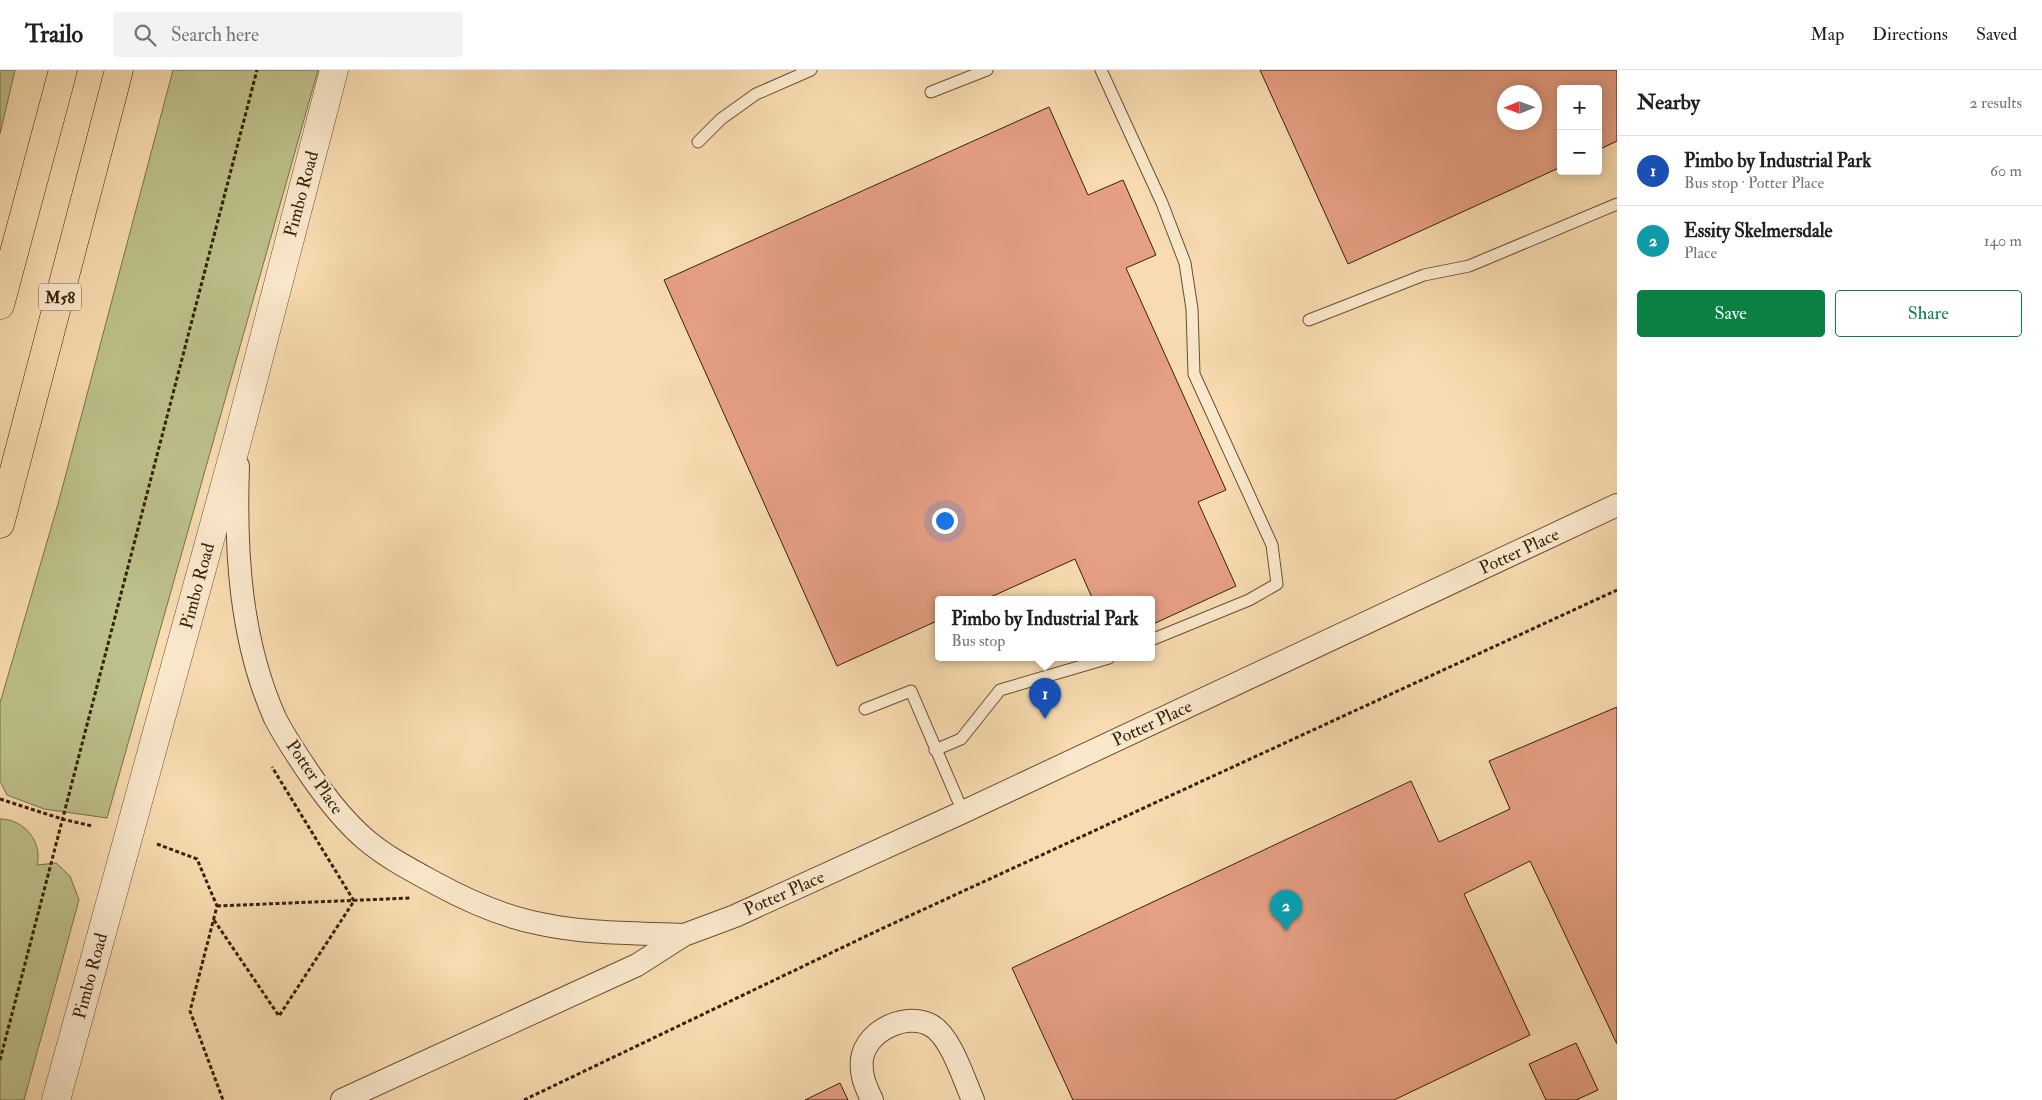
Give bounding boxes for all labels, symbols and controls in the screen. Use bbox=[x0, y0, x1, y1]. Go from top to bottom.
search box bbox=[113, 12, 463, 57]
text: Trailo bbox=[25, 19, 83, 50]
icon: search bbox=[131, 21, 159, 49]
text: Search here bbox=[171, 23, 259, 47]
text: Map bbox=[1811, 23, 1844, 46]
text: Directions bbox=[1872, 23, 1948, 46]
text: Saved bbox=[1976, 23, 2017, 46]
north arrow bbox=[1497, 85, 1542, 130]
map controls bbox=[1557, 85, 1602, 175]
button: + bbox=[1557, 85, 1602, 130]
text: Nearby bbox=[1637, 89, 1700, 116]
text: 2 results bbox=[1969, 93, 2022, 113]
button: − bbox=[1557, 130, 1602, 175]
street label: Pimbo Road bbox=[279, 149, 324, 240]
text: Pimbo by Industrial Park bbox=[1684, 149, 1871, 173]
text: 1 bbox=[1650, 161, 1656, 181]
text: 60 m bbox=[1990, 161, 2022, 181]
text: Bus stop · Potter Place bbox=[1684, 173, 1824, 193]
text: Essity Skelmersdale bbox=[1684, 219, 1832, 243]
text: 2 bbox=[1649, 231, 1657, 251]
text: 140 m bbox=[1984, 231, 2022, 251]
text: Place bbox=[1684, 243, 1717, 263]
road number: M58 bbox=[39, 283, 81, 310]
button: Save bbox=[1637, 290, 1825, 337]
button: Share bbox=[1835, 290, 2022, 337]
your location bbox=[932, 508, 958, 534]
street label: Potter Place bbox=[1476, 523, 1563, 580]
street label: Pimbo Road bbox=[175, 541, 220, 632]
popup bbox=[935, 596, 1155, 661]
text: Pimbo by Industrial Park bbox=[951, 607, 1139, 631]
text: Bus stop bbox=[951, 631, 1005, 651]
pin: 1 bbox=[1029, 678, 1061, 719]
street label: Potter Place bbox=[1109, 695, 1196, 752]
street label: Potter Place bbox=[281, 736, 349, 819]
street label: Potter Place bbox=[740, 865, 828, 921]
pin: 2 bbox=[1270, 890, 1302, 931]
street label: Pimbo Road bbox=[68, 931, 113, 1022]

